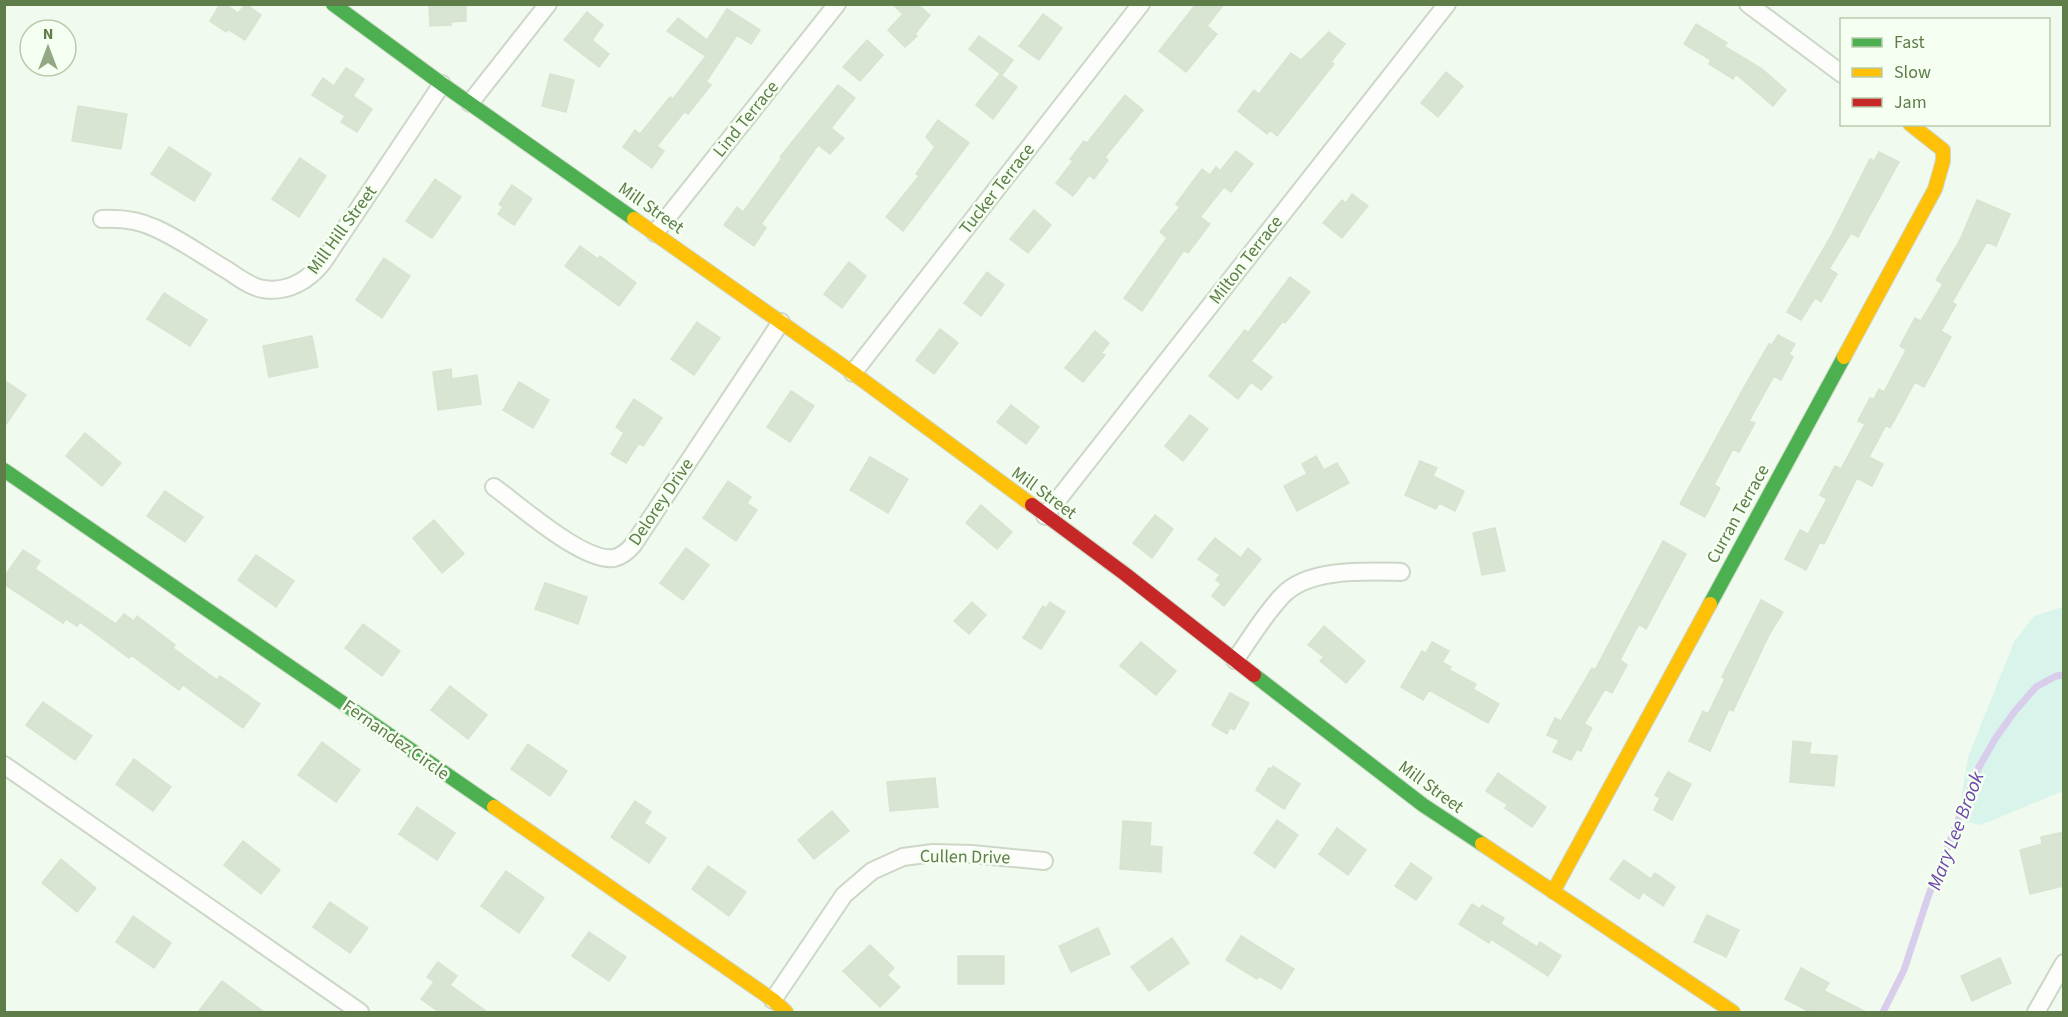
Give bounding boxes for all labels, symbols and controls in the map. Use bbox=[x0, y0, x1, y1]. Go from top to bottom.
north arrow bbox=[18, 18, 78, 78]
legend bbox=[1840, 18, 2050, 126]
text: N bbox=[43, 23, 53, 45]
text: Fast bbox=[1894, 30, 1925, 55]
text: Slow bbox=[1894, 60, 1931, 85]
street label: Lind Terrace bbox=[707, 75, 785, 163]
text: Jam bbox=[1894, 90, 1927, 115]
street label: Tucker Terrace bbox=[953, 138, 1041, 240]
street label: Mill Street bbox=[613, 176, 689, 240]
street label: Mill Hill Street bbox=[301, 180, 383, 280]
street label: Milton Terrace bbox=[1203, 210, 1289, 310]
street label: Delorey Drive bbox=[623, 453, 699, 551]
street label: Curran Terrace bbox=[1700, 460, 1776, 568]
street label: Mill Street bbox=[1006, 461, 1082, 525]
street label: Fernandez Circle bbox=[338, 694, 455, 786]
street label: Mill Street bbox=[1393, 755, 1469, 819]
water label: Mary Lee Brook bbox=[1921, 767, 1992, 894]
street label: Cullen Drive bbox=[920, 844, 1011, 870]

